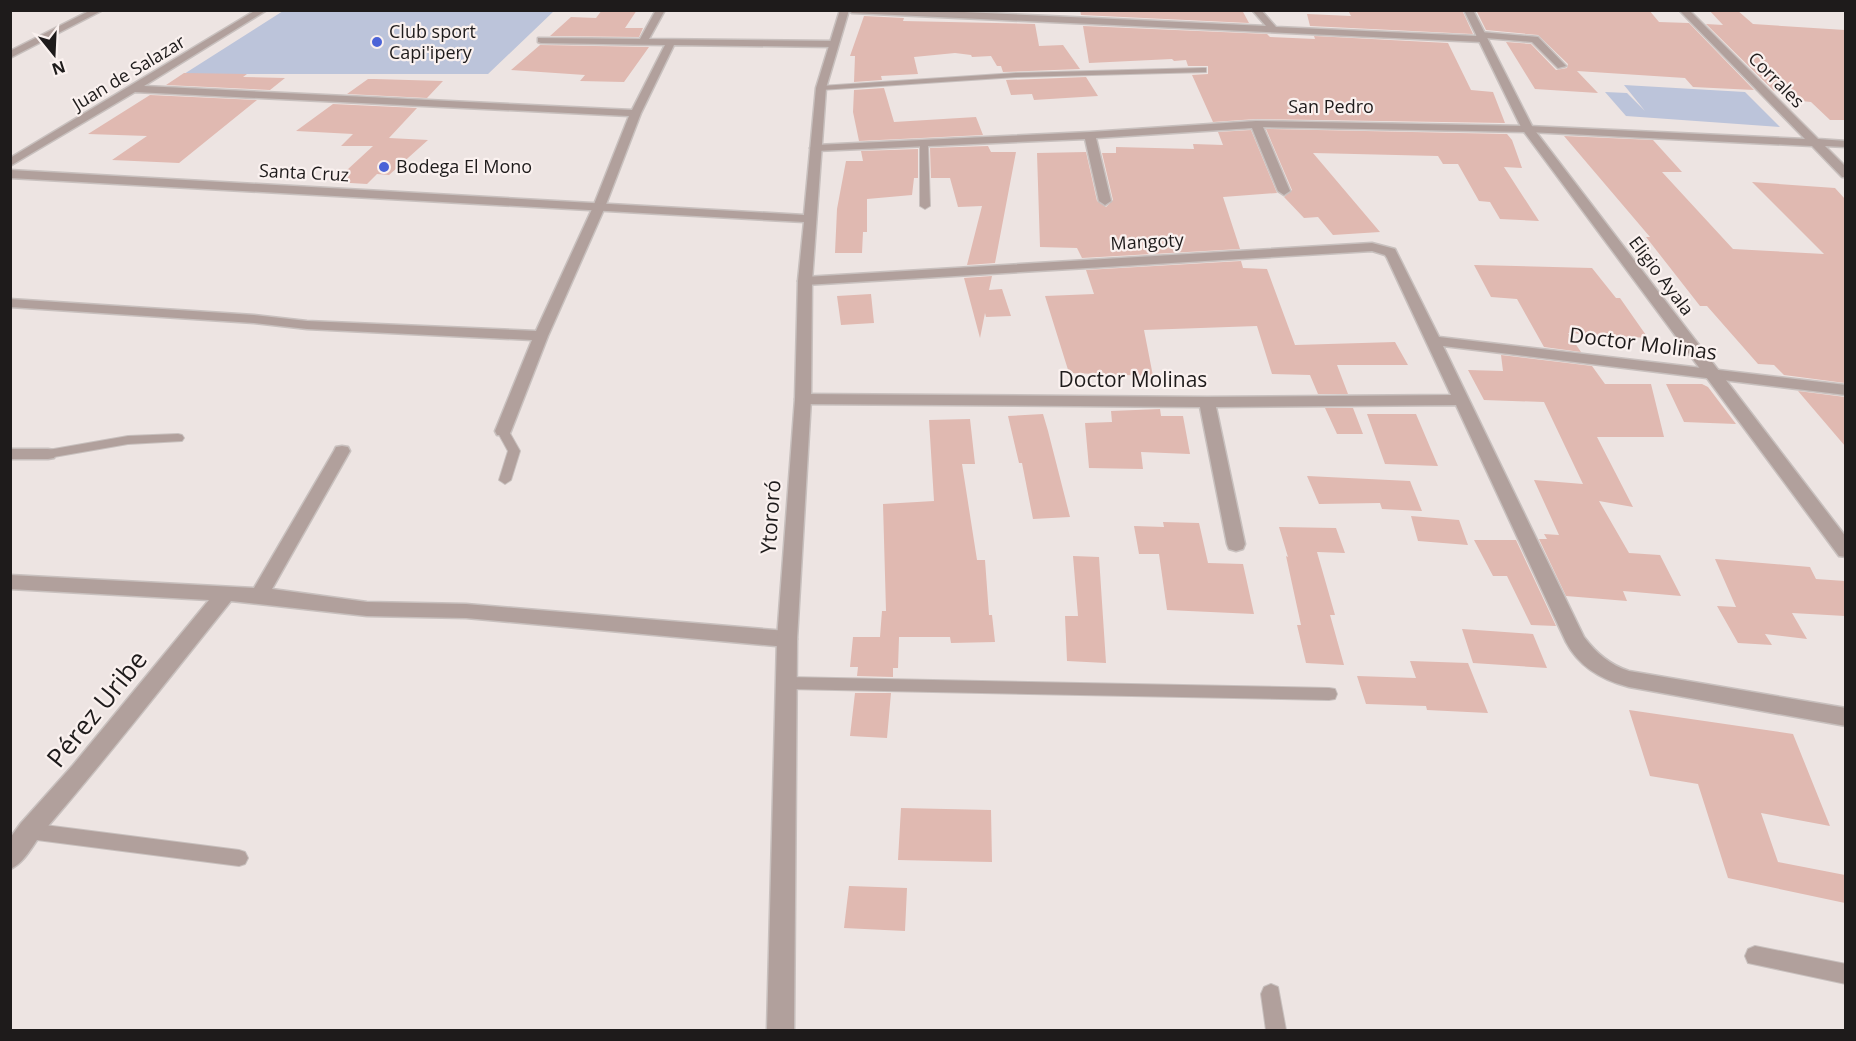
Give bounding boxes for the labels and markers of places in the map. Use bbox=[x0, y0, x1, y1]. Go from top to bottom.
place label: Club sport Capi'ipery bbox=[389, 19, 476, 64]
marker: Club sport Capi'ipery bbox=[370, 35, 384, 49]
place label: Bodega El Mono bbox=[396, 154, 532, 178]
marker: Bodega El Mono bbox=[377, 160, 391, 174]

